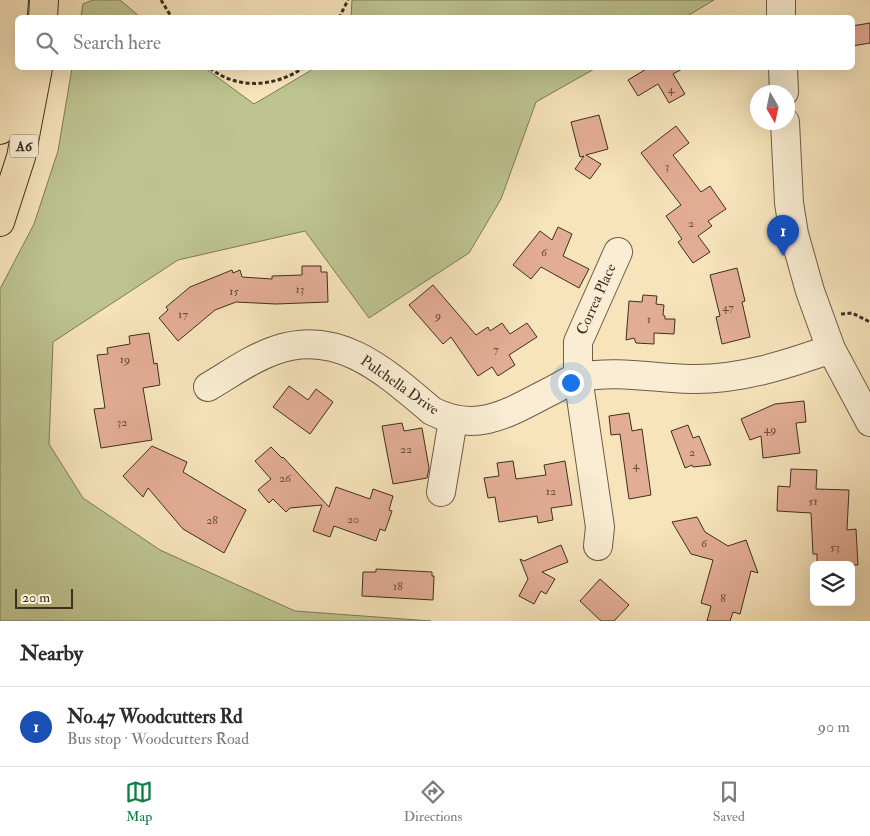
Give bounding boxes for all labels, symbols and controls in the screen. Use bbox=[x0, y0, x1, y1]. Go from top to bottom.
search box bbox=[15, 15, 855, 70]
icon: search bbox=[33, 29, 61, 57]
text: Search here bbox=[73, 31, 161, 55]
house number: 4 bbox=[668, 82, 675, 97]
north arrow bbox=[750, 85, 795, 130]
road number: A6 bbox=[10, 134, 38, 158]
house number: 3 bbox=[665, 159, 669, 174]
pin: 1 bbox=[767, 215, 799, 256]
house number: 2 bbox=[688, 216, 694, 231]
house number: 6 bbox=[541, 245, 548, 260]
street label: Correa Place bbox=[572, 261, 621, 338]
house number: 13 bbox=[296, 282, 304, 297]
house number: 15 bbox=[229, 284, 239, 299]
house number: 47 bbox=[722, 300, 734, 315]
house number: 17 bbox=[178, 307, 188, 322]
house number: 9 bbox=[434, 308, 441, 323]
house number: 1 bbox=[647, 312, 651, 327]
house number: 7 bbox=[493, 342, 499, 357]
street label: Pulchella Drive bbox=[357, 351, 443, 420]
house number: 19 bbox=[120, 352, 130, 367]
your location bbox=[558, 370, 584, 396]
house number: 32 bbox=[117, 415, 127, 430]
house number: 49 bbox=[764, 422, 776, 437]
house number: 22 bbox=[400, 442, 412, 457]
house number: 2 bbox=[689, 445, 695, 460]
house number: 4 bbox=[633, 458, 640, 473]
house number: 26 bbox=[279, 471, 292, 486]
house number: 12 bbox=[546, 484, 556, 499]
house number: 51 bbox=[808, 494, 818, 509]
house number: 20 bbox=[347, 512, 359, 527]
house number: 28 bbox=[206, 513, 218, 528]
house number: 6 bbox=[701, 536, 708, 551]
house number: 53 bbox=[830, 540, 840, 555]
map controls bbox=[810, 561, 855, 606]
button: layers bbox=[810, 561, 855, 606]
house number: 18 bbox=[393, 579, 403, 594]
scale bar bbox=[15, 586, 72, 609]
text: 20 m bbox=[22, 589, 50, 606]
house number: 8 bbox=[720, 591, 726, 606]
text: Nearby bbox=[20, 640, 83, 667]
text: No.47 Woodcutters Rd bbox=[67, 705, 243, 729]
text: 1 bbox=[33, 717, 39, 737]
text: 90 m bbox=[818, 717, 850, 737]
text: Bus stop · Woodcutters Road bbox=[67, 729, 249, 749]
tab: Map bbox=[125, 778, 153, 825]
tab: Directions bbox=[404, 778, 462, 825]
tab: Saved bbox=[713, 778, 745, 825]

